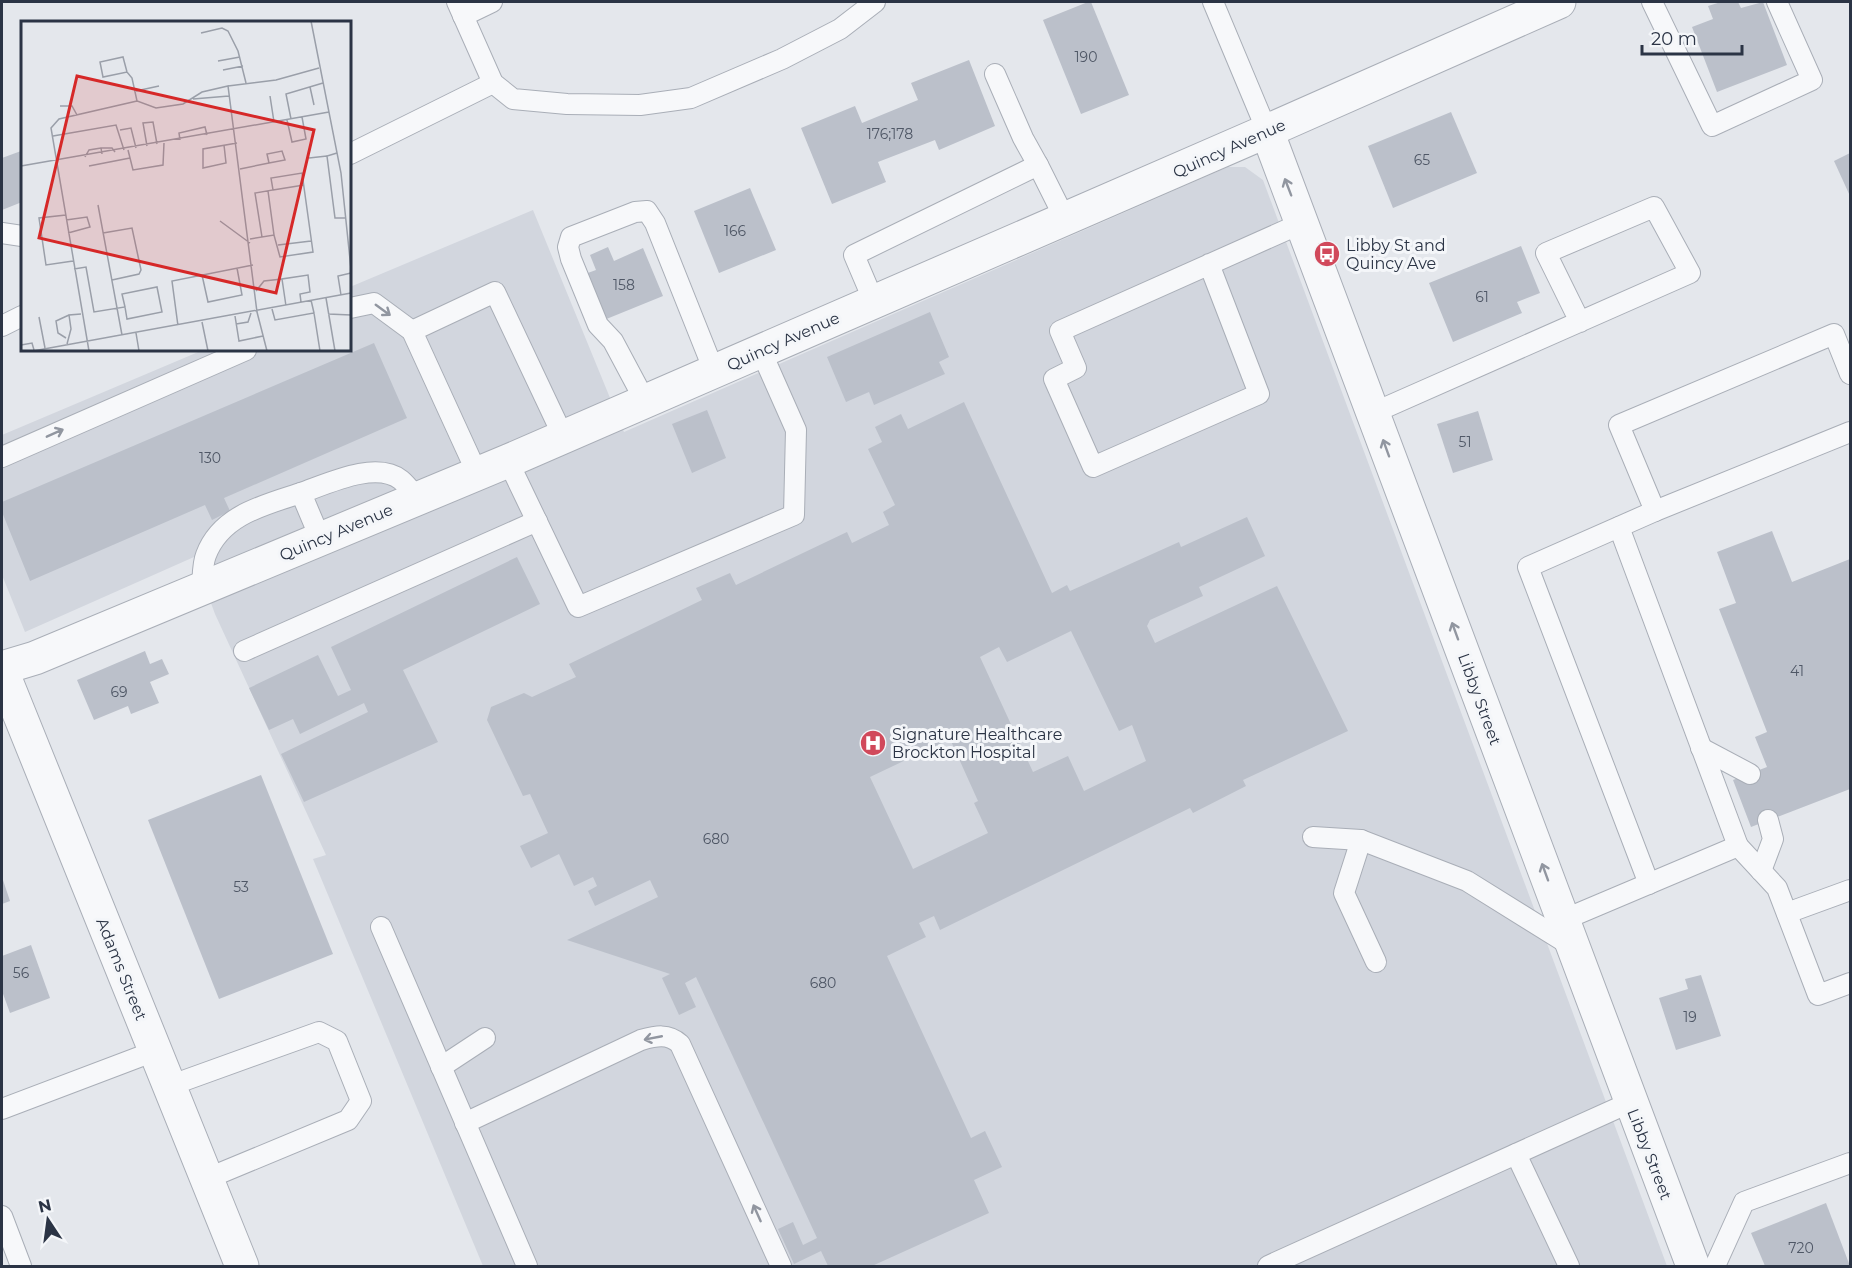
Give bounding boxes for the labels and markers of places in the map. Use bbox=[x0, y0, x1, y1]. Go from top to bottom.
place label: Libby St and Quincy Ave bbox=[1346, 236, 1446, 273]
bus stop icon: Libby St and Quincy Ave bbox=[1312, 239, 1342, 269]
place label: Signature Healthcare Brockton Hospital bbox=[892, 725, 1062, 762]
hospital icon: Signature Healthcare Brockton Hospital bbox=[858, 728, 888, 758]

